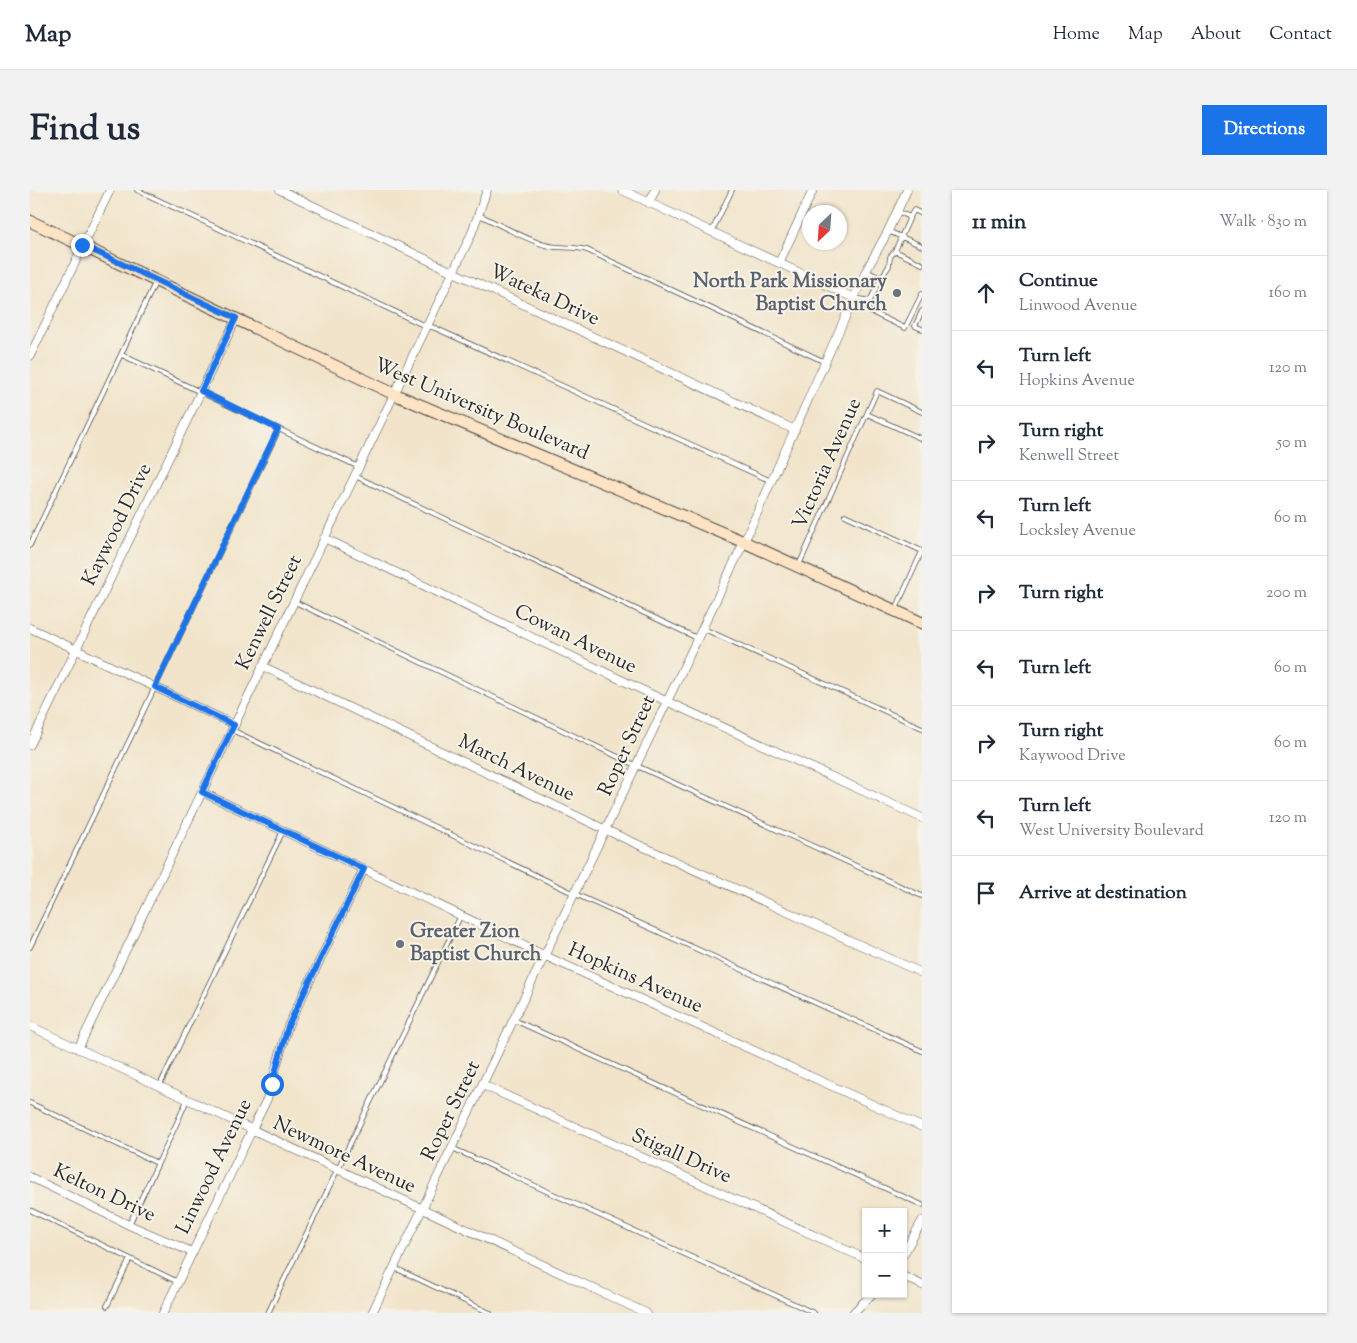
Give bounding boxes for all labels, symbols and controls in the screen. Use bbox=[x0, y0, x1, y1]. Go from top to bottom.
text: Map bbox=[25, 18, 71, 52]
text: Home bbox=[1053, 22, 1100, 48]
text: Map bbox=[1128, 22, 1163, 48]
text: About bbox=[1191, 22, 1241, 48]
text: Contact bbox=[1269, 22, 1332, 48]
text: Find us bbox=[30, 105, 140, 156]
button: Directions bbox=[1202, 105, 1327, 155]
north arrow bbox=[802, 205, 847, 250]
text: 11 min bbox=[972, 208, 1027, 238]
text: Walk · 830 m bbox=[1219, 211, 1307, 234]
route end bbox=[71, 234, 94, 257]
street label: Wateka Drive bbox=[484, 258, 604, 334]
place label: North Park Missionary Baptist Church bbox=[693, 268, 887, 320]
text: Continue bbox=[1019, 268, 1098, 295]
icon: ahead bbox=[972, 279, 1000, 307]
text: 160 m bbox=[1269, 282, 1307, 305]
marker: North Park Missionary Baptist Church bbox=[891, 287, 903, 299]
text: Linwood Avenue bbox=[1019, 295, 1137, 318]
text: Turn left bbox=[1019, 343, 1091, 370]
street label: West University Boulevard bbox=[369, 352, 593, 468]
icon: left bbox=[972, 354, 1000, 382]
text: 120 m bbox=[1269, 357, 1307, 380]
text: Hopkins Avenue bbox=[1019, 370, 1135, 393]
street label: Victoria Avenue bbox=[786, 394, 870, 534]
text: Turn right bbox=[1019, 418, 1103, 445]
icon: right bbox=[972, 429, 1000, 457]
text: 50 m bbox=[1276, 432, 1307, 455]
text: Kenwell Street bbox=[1019, 445, 1119, 468]
street label: Kaywood Drive bbox=[76, 459, 160, 591]
text: Turn left bbox=[1019, 493, 1091, 520]
icon: left bbox=[972, 504, 1000, 532]
text: 60 m bbox=[1274, 507, 1307, 530]
text: Locksley Avenue bbox=[1019, 520, 1136, 543]
street label: Kenwell Street bbox=[230, 550, 310, 675]
icon: right bbox=[972, 579, 1000, 607]
text: Turn right bbox=[1019, 580, 1103, 607]
text: 200 m bbox=[1266, 582, 1307, 605]
street label: Cowan Avenue bbox=[509, 598, 641, 682]
icon: left bbox=[972, 654, 1000, 682]
text: Turn left bbox=[1019, 655, 1091, 682]
text: 60 m bbox=[1274, 657, 1307, 680]
street label: Roper Street bbox=[592, 691, 664, 801]
text: Turn right bbox=[1019, 718, 1103, 745]
street label: March Avenue bbox=[453, 728, 579, 810]
icon: right bbox=[972, 729, 1000, 757]
text: 60 m bbox=[1274, 732, 1307, 755]
text: Kaywood Drive bbox=[1019, 745, 1126, 768]
text: Turn left bbox=[1019, 793, 1091, 820]
icon: left bbox=[972, 804, 1000, 832]
text: 120 m bbox=[1269, 807, 1307, 830]
text: West University Boulevard bbox=[1019, 820, 1204, 843]
icon: arrive bbox=[972, 879, 1000, 907]
text: Arrive at destination bbox=[1019, 880, 1187, 907]
place label: Greater Zion Baptist Church bbox=[410, 918, 542, 970]
street label: Hopkins Avenue bbox=[563, 936, 707, 1022]
marker: Greater Zion Baptist Church bbox=[394, 938, 406, 950]
street label: Roper Street bbox=[415, 1056, 489, 1166]
route start bbox=[261, 1073, 284, 1096]
street label: Linwood Avenue bbox=[170, 1094, 260, 1240]
street label: Newmore Avenue bbox=[268, 1110, 420, 1202]
street label: Stigall Drive bbox=[626, 1122, 736, 1192]
street label: Kelton Drive bbox=[48, 1158, 160, 1230]
map controls bbox=[862, 1208, 907, 1298]
button: + bbox=[862, 1208, 907, 1253]
button: − bbox=[862, 1253, 907, 1298]

